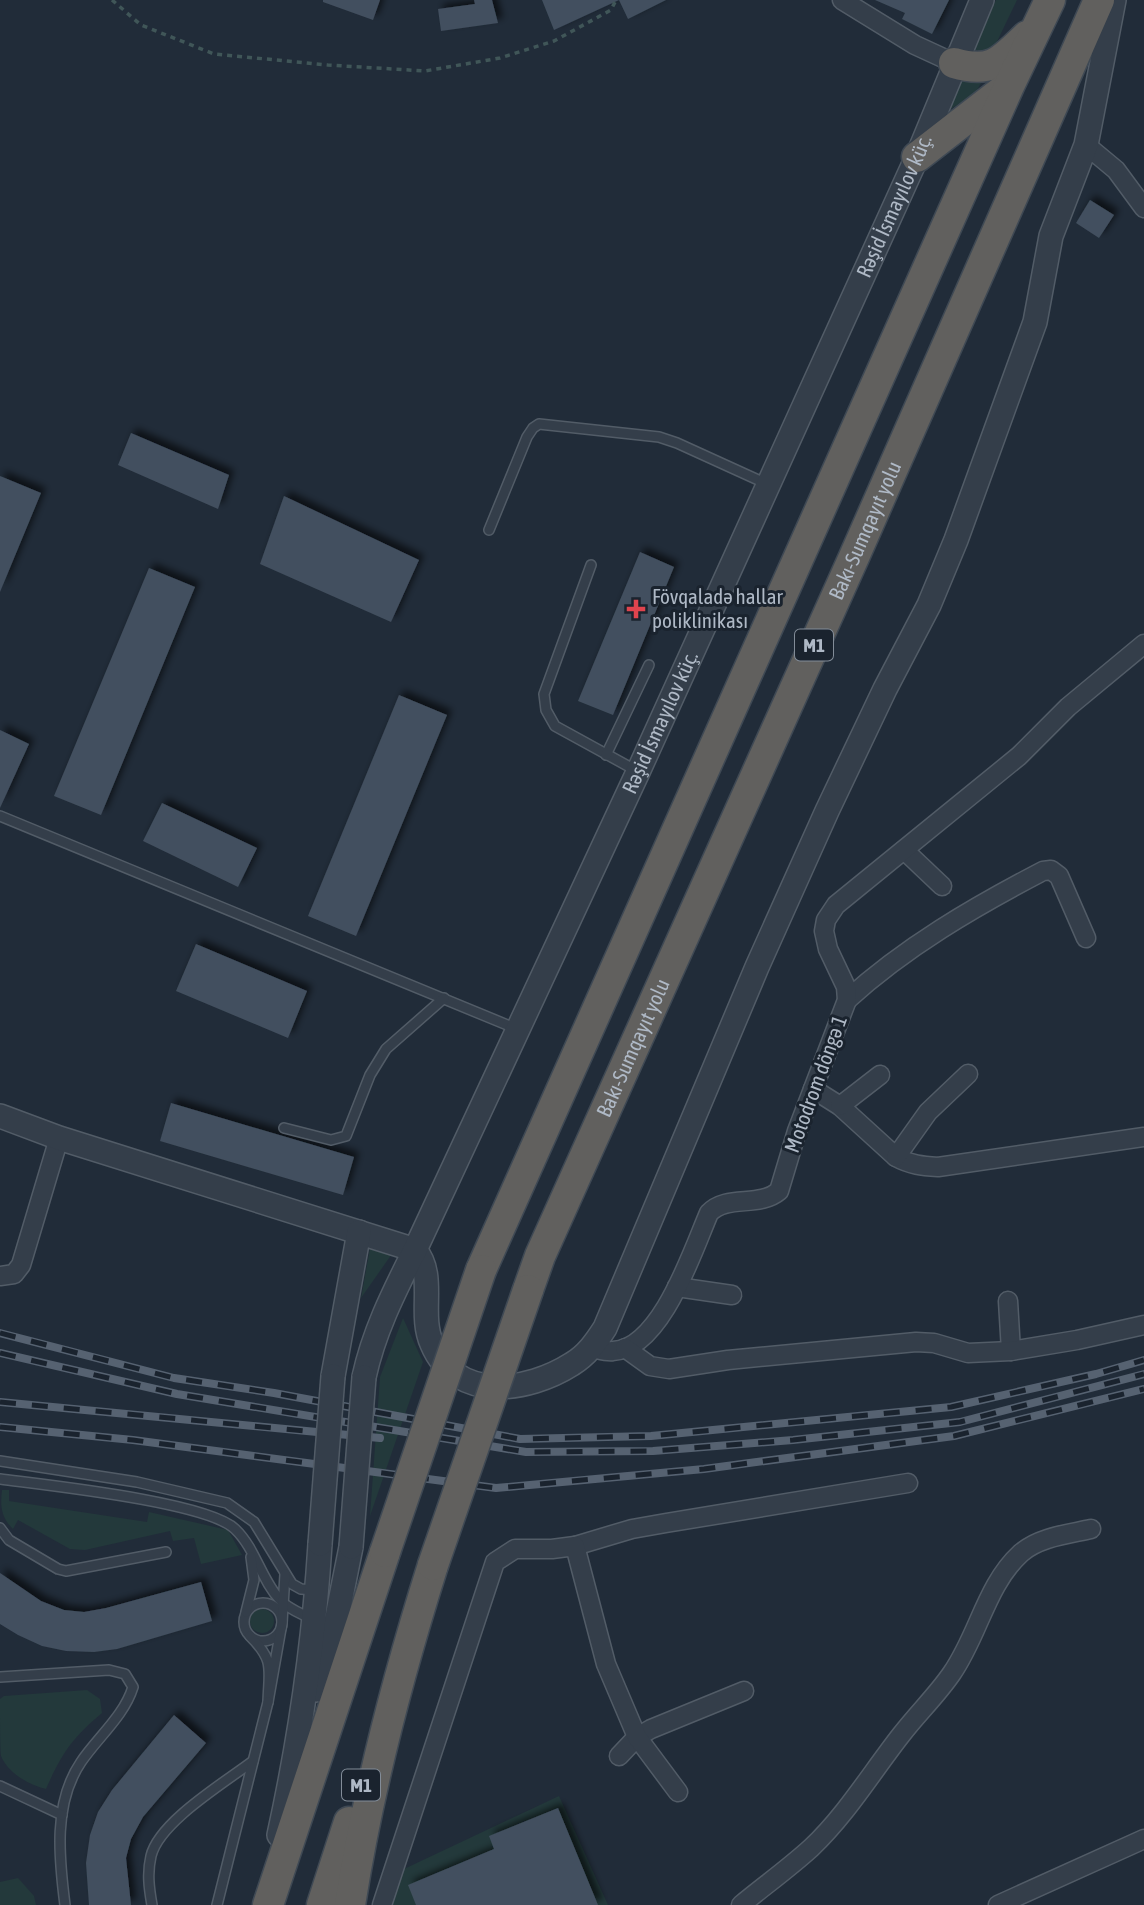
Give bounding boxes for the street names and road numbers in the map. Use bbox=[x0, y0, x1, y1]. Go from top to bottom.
street label: Rəşid İsmayılov küç. bbox=[851, 131, 936, 281]
street label: Bakı-Sumqayıt yolu bbox=[823, 457, 906, 603]
road number: M1 bbox=[795, 630, 833, 660]
street label: Rəşid İsmayılov küç. bbox=[617, 647, 702, 797]
street label: Bakı-Sumqayıt yolu bbox=[591, 975, 674, 1120]
street label: Motodrom döngə 1 bbox=[779, 1012, 851, 1156]
road number: M1 bbox=[342, 1770, 380, 1800]

